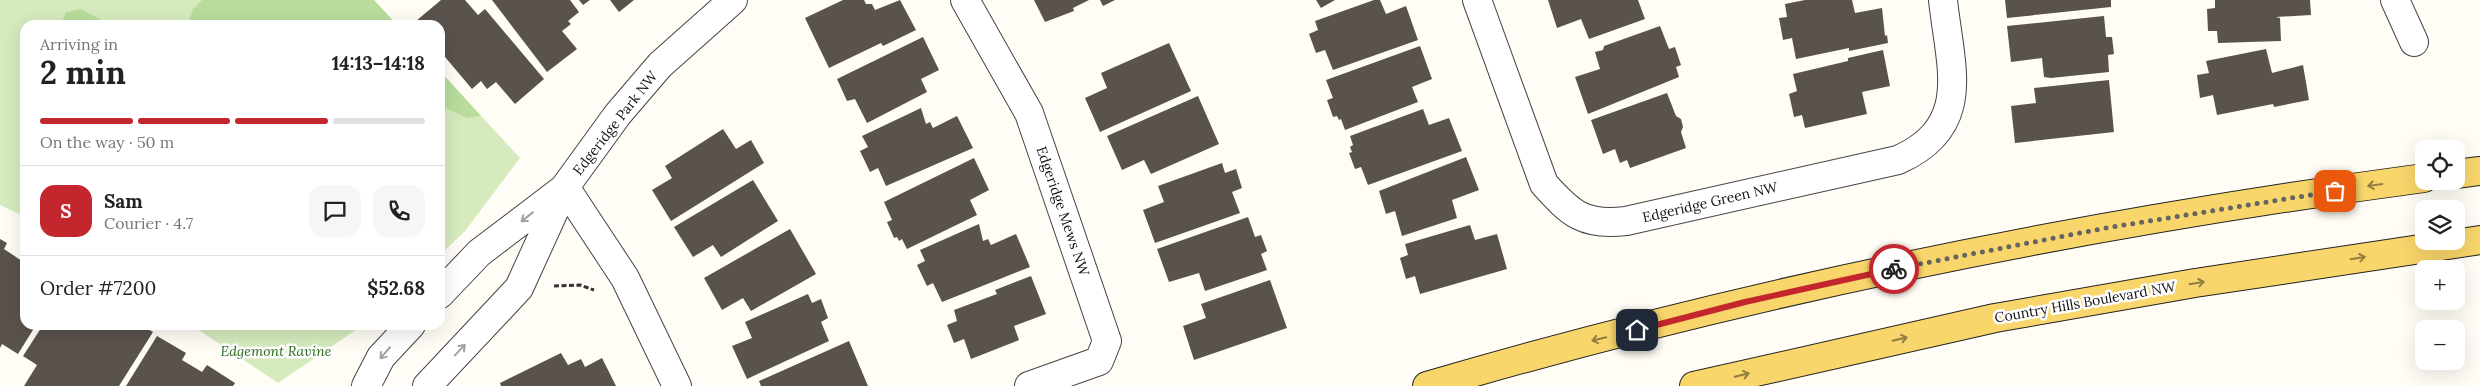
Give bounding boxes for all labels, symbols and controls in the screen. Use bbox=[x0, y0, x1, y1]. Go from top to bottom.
text: Arriving in bbox=[40, 34, 118, 54]
text: 14:13–14:18 bbox=[332, 51, 425, 75]
text: 2 min bbox=[40, 52, 126, 93]
street label: Edgeridge Park NW bbox=[569, 67, 662, 179]
text: On the way · 50 m bbox=[40, 132, 174, 152]
map controls bbox=[2415, 140, 2465, 370]
button: locate bbox=[2415, 140, 2465, 190]
street label: Edgeridge Mews NW bbox=[1032, 144, 1094, 279]
pin bbox=[2314, 170, 2356, 212]
street label: Edgeridge Green NW bbox=[1641, 177, 1780, 226]
icon: bag bbox=[2321, 177, 2349, 205]
one-way arrow bbox=[2368, 180, 2384, 190]
button: chat bbox=[309, 185, 361, 237]
button: phone bbox=[373, 185, 425, 237]
text: Sam bbox=[104, 189, 143, 213]
text: S bbox=[60, 199, 72, 223]
button: layers bbox=[2415, 200, 2465, 250]
one-way arrow bbox=[521, 211, 534, 222]
text: Courier · 4.7 bbox=[104, 213, 193, 233]
courier bbox=[1869, 244, 1919, 294]
one-way arrow bbox=[2350, 253, 2366, 263]
icon: bike bbox=[1880, 255, 1908, 283]
button: + bbox=[2415, 260, 2465, 310]
text: Order #7200 bbox=[40, 276, 156, 300]
text: $52.68 bbox=[367, 276, 425, 300]
street label: Country Hills Boulevard NW bbox=[1993, 277, 2178, 327]
one-way arrow bbox=[2189, 277, 2205, 287]
pin bbox=[1616, 309, 1658, 351]
icon: home bbox=[1623, 316, 1651, 344]
button: − bbox=[2415, 320, 2465, 370]
one-way arrow bbox=[1892, 334, 1908, 343]
one-way arrow bbox=[1591, 335, 1607, 345]
park label: Edgemont Ravine bbox=[221, 342, 332, 360]
one-way arrow bbox=[454, 344, 466, 357]
one-way arrow bbox=[380, 346, 391, 359]
one-way arrow bbox=[1733, 369, 1749, 379]

